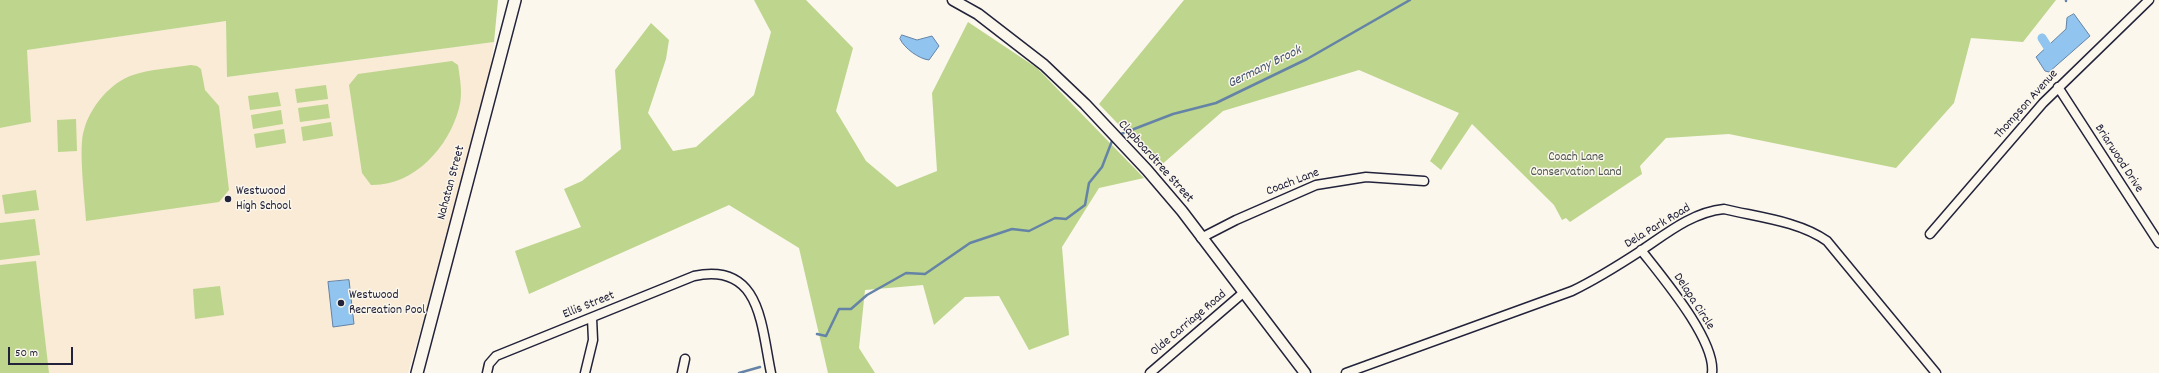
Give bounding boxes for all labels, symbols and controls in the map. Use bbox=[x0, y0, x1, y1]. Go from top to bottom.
water label: Germany Brook bbox=[1225, 43, 1305, 93]
street label: Thompson Avenue bbox=[1992, 67, 2062, 143]
street label: Clapboardtree Street bbox=[1114, 118, 1196, 206]
street label: Briarwood Drive bbox=[2090, 122, 2146, 196]
street label: Nahatan Street bbox=[435, 144, 469, 222]
park label: Coach Lane Conservation Land bbox=[1530, 150, 1622, 181]
street label: Coach Lane bbox=[1264, 166, 1322, 200]
place label: Westwood High School bbox=[236, 184, 291, 215]
marker: Westwood High School bbox=[223, 194, 233, 204]
street label: Dela Park Road bbox=[1622, 201, 1694, 253]
street label: Delapa Circle bbox=[1669, 271, 1717, 333]
place label: Westwood Recreation Pool bbox=[349, 288, 425, 319]
street label: Olde Carriage Road bbox=[1148, 288, 1230, 360]
street label: Ellis Street bbox=[561, 289, 617, 323]
marker: Westwood Recreation Pool bbox=[336, 298, 346, 308]
scale bar bbox=[10, 339, 75, 365]
text: 50 m bbox=[15, 345, 38, 362]

